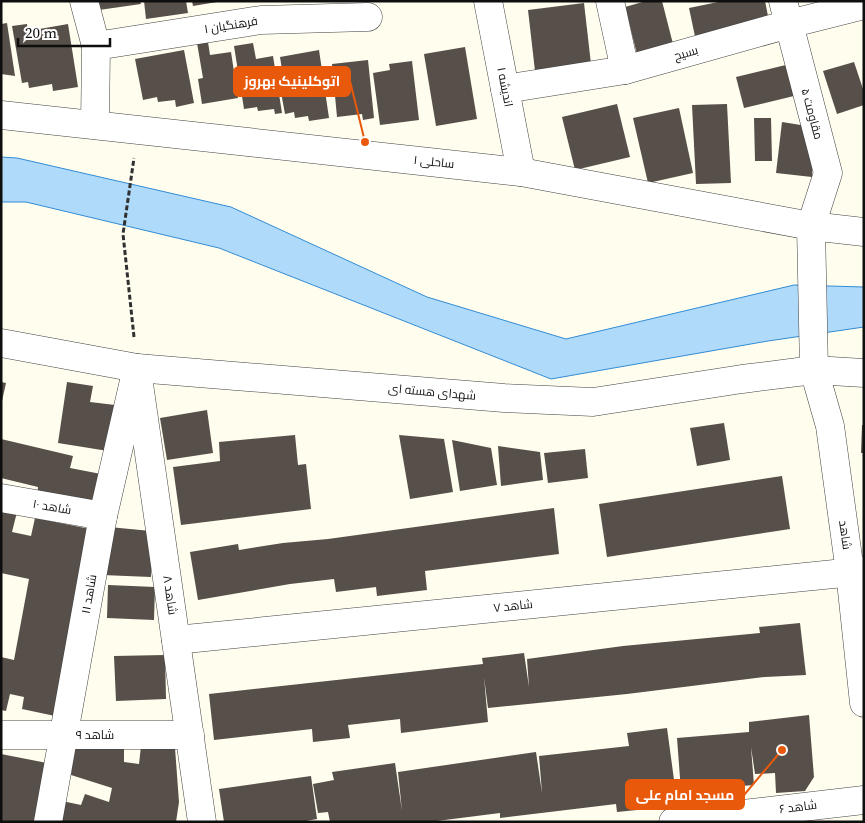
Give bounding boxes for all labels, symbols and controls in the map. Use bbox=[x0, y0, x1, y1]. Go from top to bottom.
street label: فرهنگیان ۱ bbox=[203, 13, 259, 37]
scale bar bbox=[18, 15, 110, 47]
text: 20 m bbox=[25, 22, 57, 43]
street label: بسیج bbox=[672, 42, 700, 64]
street label: اندیشه ۱ bbox=[493, 66, 517, 108]
callout: اتوکلینیک بهروز bbox=[234, 67, 350, 96]
text: اتوکلینیک بهروز bbox=[243, 71, 340, 91]
street label: مقاومت ۵ bbox=[798, 87, 826, 141]
street label: ساحلی ۱ bbox=[413, 152, 455, 172]
street label: شهدای هسته ای bbox=[387, 380, 477, 404]
street label: شاهد ۱۰ bbox=[31, 496, 73, 518]
street label: شاهد bbox=[835, 519, 855, 551]
street label: شاهد ۱۱ bbox=[78, 573, 100, 615]
street label: شاهد ۸ bbox=[159, 574, 181, 616]
street label: شاهد ۷ bbox=[492, 596, 534, 616]
street label: شاهد ۹ bbox=[76, 727, 114, 743]
callout: مسجد امام علی bbox=[626, 780, 744, 809]
text: مسجد امام علی bbox=[636, 785, 734, 805]
street label: شاهد ۶ bbox=[778, 797, 818, 817]

